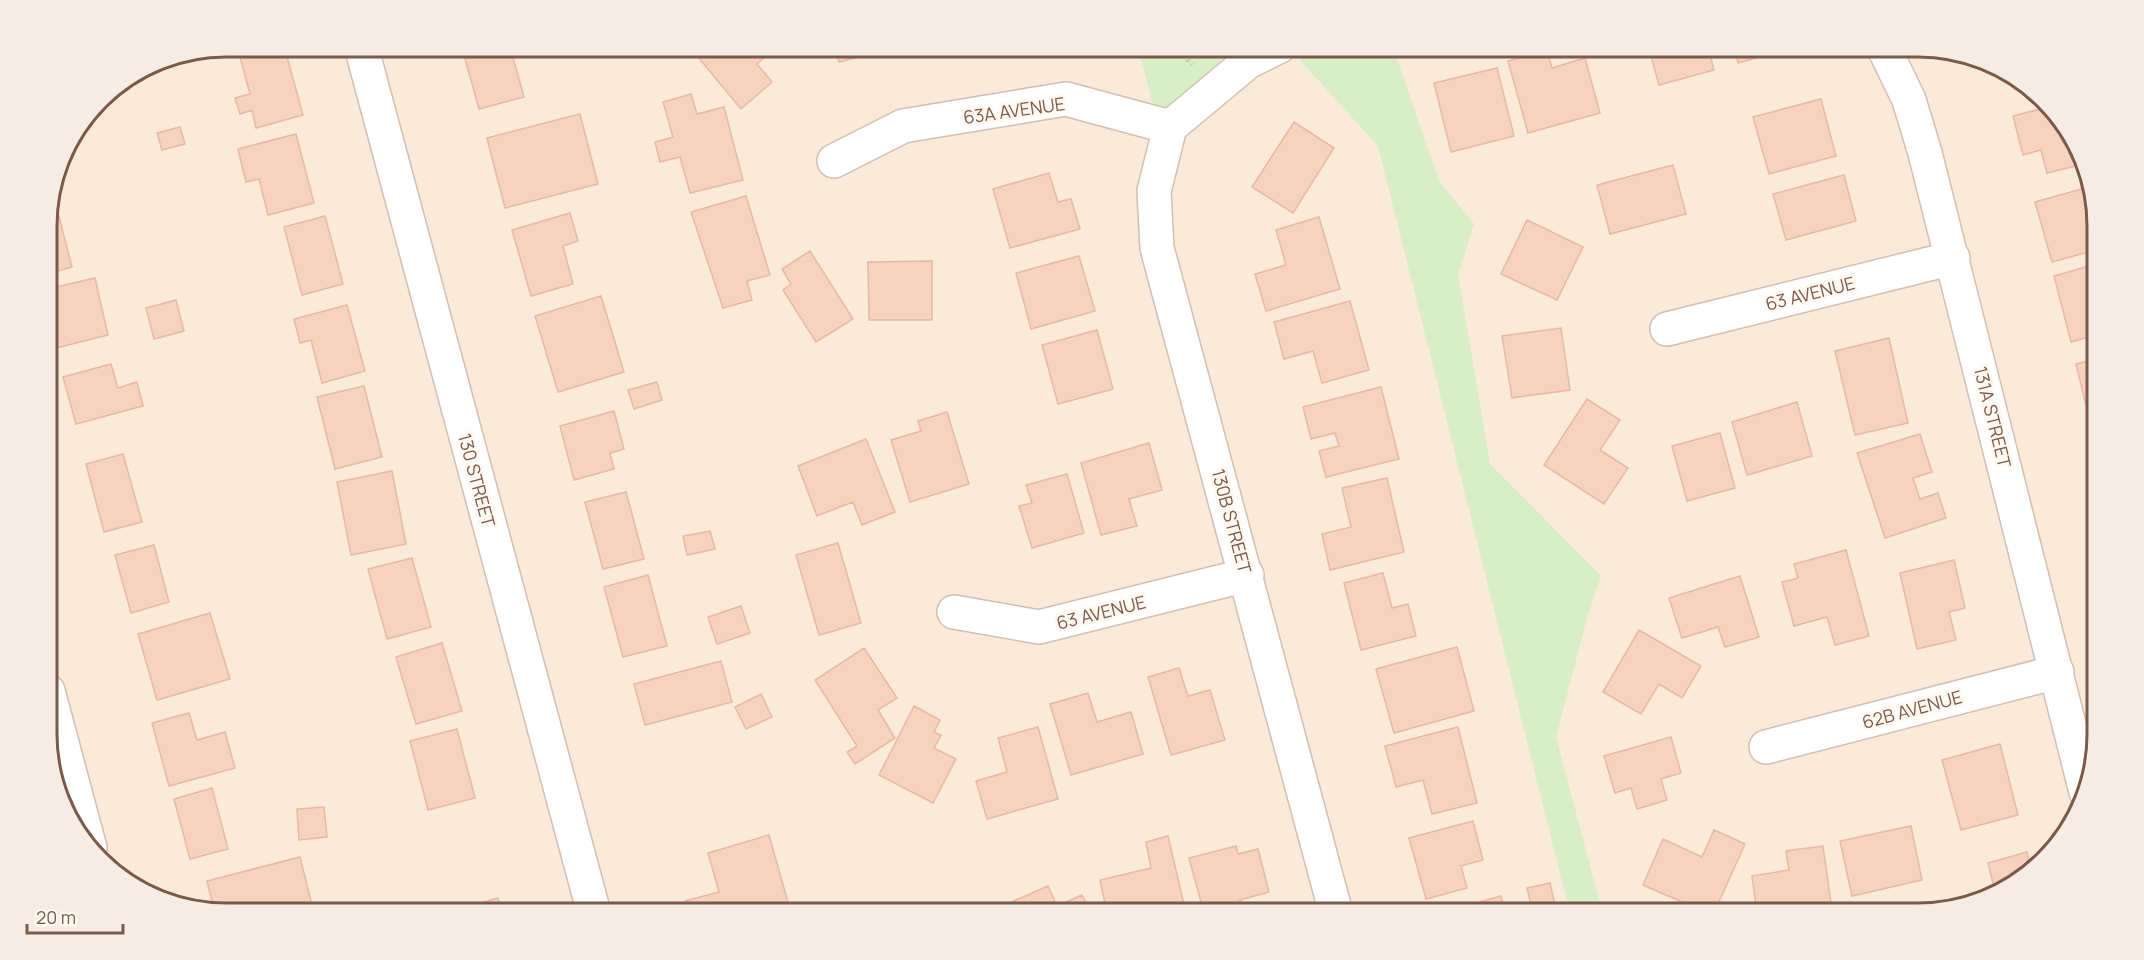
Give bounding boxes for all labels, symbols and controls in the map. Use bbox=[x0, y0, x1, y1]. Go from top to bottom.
street label: 63A AVENUE bbox=[962, 91, 1066, 129]
street label: 63 AVENUE bbox=[1763, 270, 1857, 316]
street label: 131A STREET bbox=[1969, 364, 2017, 470]
street label: 130 STREET bbox=[453, 431, 501, 530]
street label: 130B STREET bbox=[1207, 466, 1258, 576]
street label: 63 AVENUE bbox=[1054, 589, 1148, 635]
street label: 62B AVENUE bbox=[1859, 684, 1965, 734]
scale bar bbox=[27, 897, 123, 935]
text: 20 m bbox=[36, 905, 76, 929]

